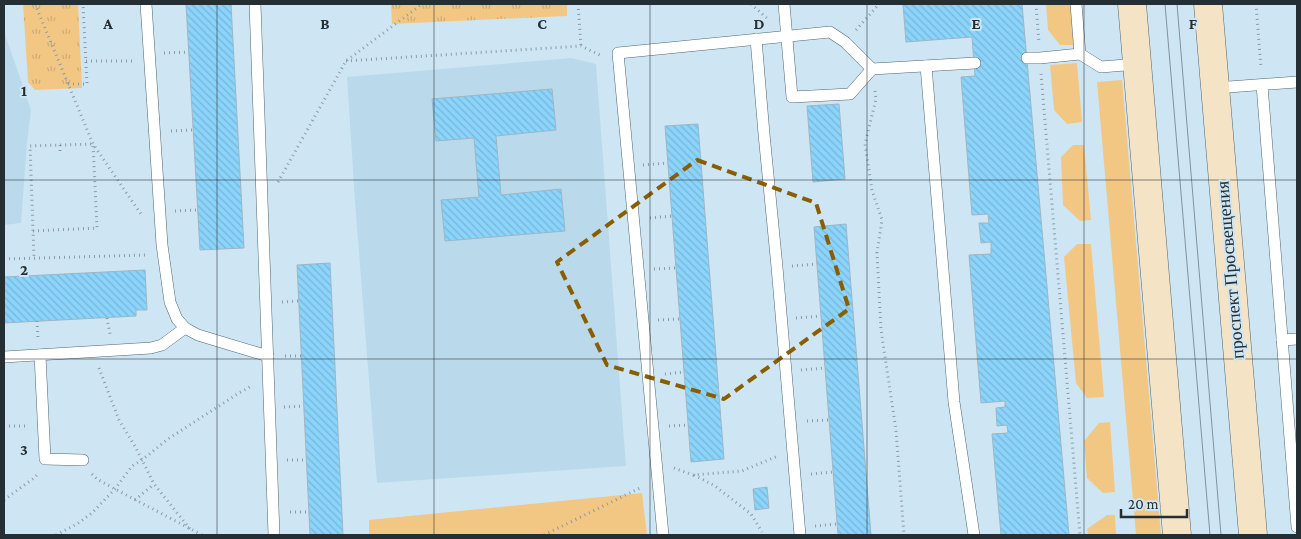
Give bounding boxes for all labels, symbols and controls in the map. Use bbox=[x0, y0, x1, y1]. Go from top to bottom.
text: A bbox=[102, 15, 113, 32]
text: B bbox=[320, 15, 330, 32]
text: C bbox=[537, 15, 547, 32]
text: D bbox=[753, 15, 765, 32]
text: E bbox=[971, 15, 981, 32]
text: F bbox=[1189, 15, 1198, 32]
text: 1 bbox=[21, 82, 27, 99]
street label: проспект Просвещения bbox=[1212, 180, 1248, 360]
text: 2 bbox=[20, 261, 28, 278]
text: 3 bbox=[20, 441, 28, 458]
scale bar bbox=[1121, 486, 1187, 518]
text: 20 m bbox=[1128, 496, 1159, 512]

